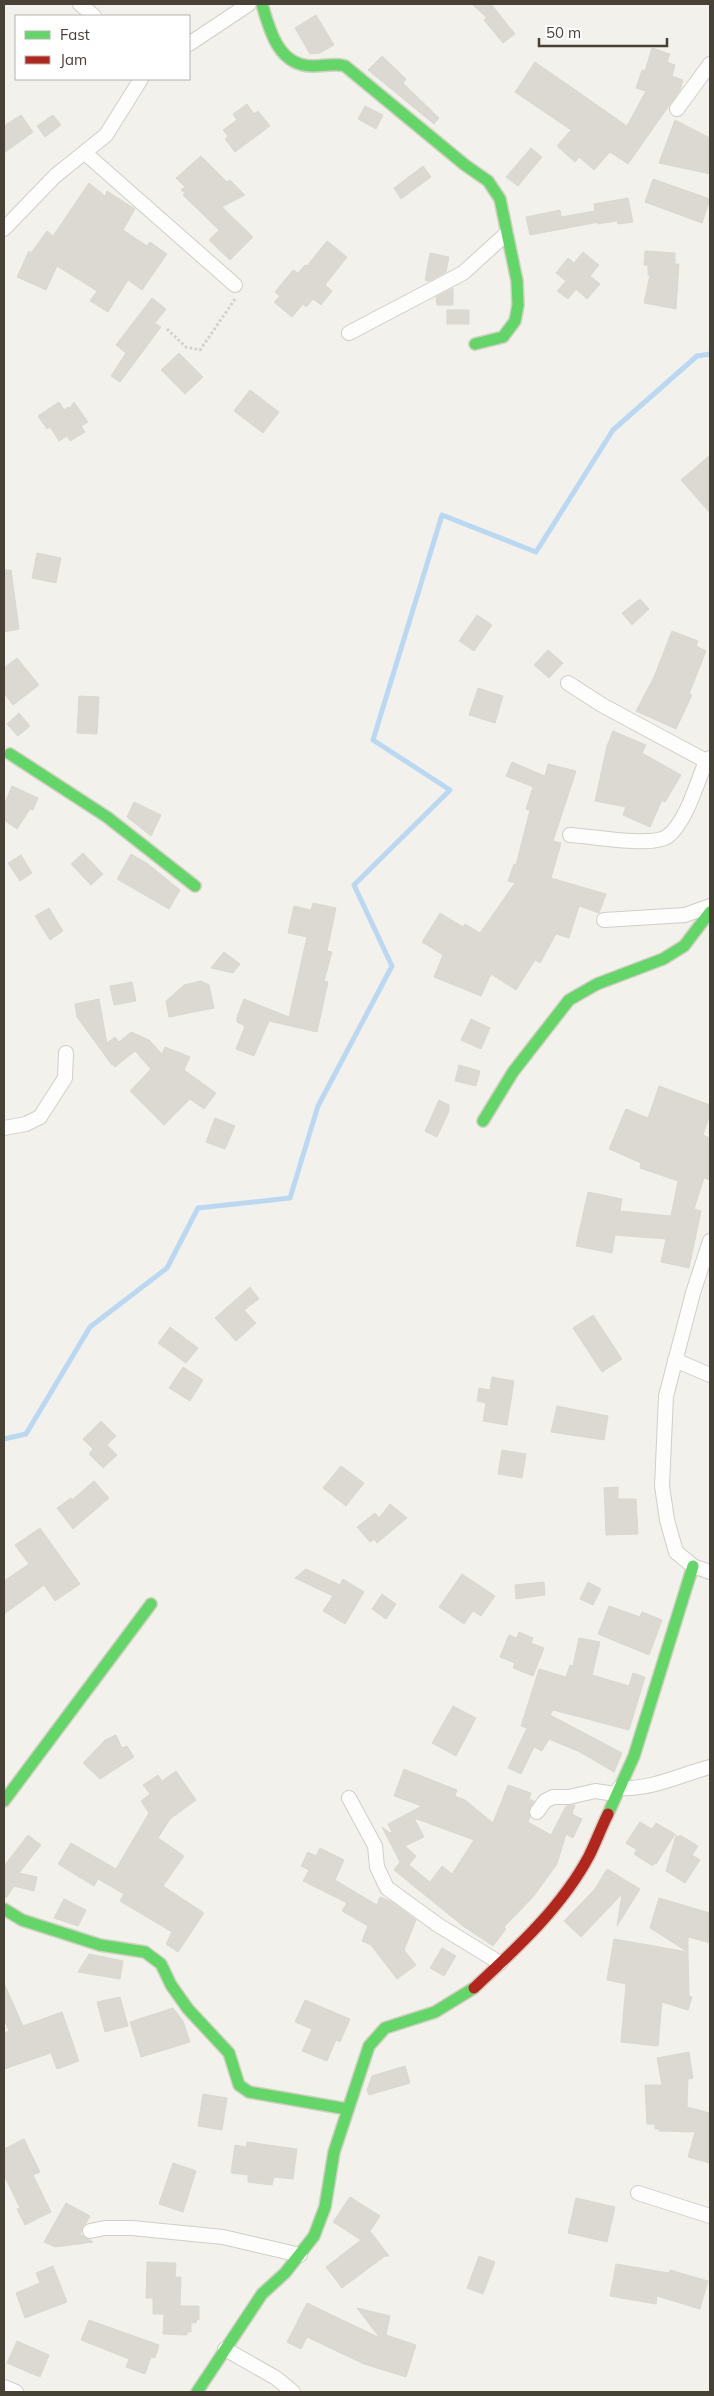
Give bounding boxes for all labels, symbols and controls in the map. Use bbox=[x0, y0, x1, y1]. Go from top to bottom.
legend bbox=[15, 15, 190, 80]
scale bar bbox=[539, 15, 666, 47]
text: 50 m bbox=[546, 23, 581, 42]
text: Fast bbox=[60, 25, 90, 44]
text: Jam bbox=[60, 50, 87, 69]

